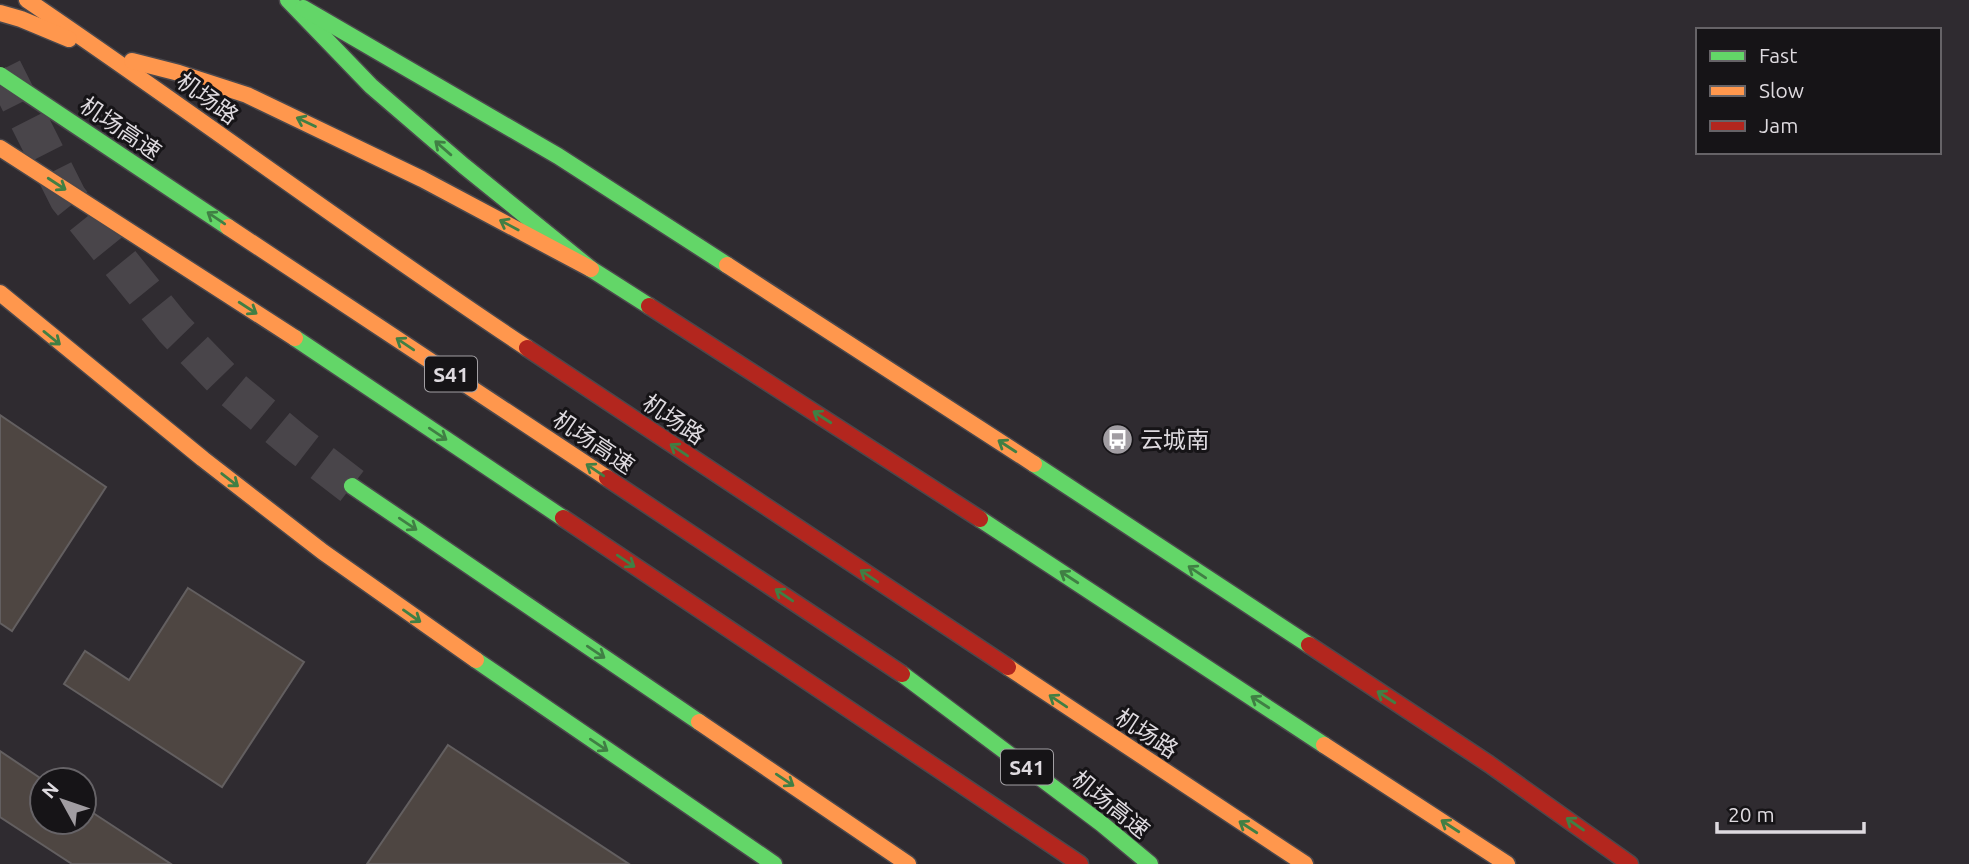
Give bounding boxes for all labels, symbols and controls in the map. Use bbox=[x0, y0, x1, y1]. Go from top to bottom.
legend bbox=[1696, 28, 1941, 154]
text: Fast bbox=[1759, 43, 1797, 67]
street label: 机场路 bbox=[173, 68, 243, 128]
text: Slow bbox=[1759, 78, 1804, 102]
street label: 机场高速 bbox=[76, 92, 166, 164]
text: Jam bbox=[1759, 113, 1798, 137]
one-way arrow bbox=[296, 115, 317, 129]
one-way arrow bbox=[434, 140, 452, 156]
one-way arrow bbox=[47, 178, 67, 192]
one-way arrow bbox=[206, 211, 226, 225]
one-way arrow bbox=[499, 218, 520, 231]
one-way arrow bbox=[238, 301, 258, 315]
one-way arrow bbox=[43, 330, 61, 345]
one-way arrow bbox=[396, 336, 415, 351]
road number: S41 bbox=[425, 356, 477, 392]
street label: 机场路 bbox=[638, 389, 710, 449]
street label: 机场高速 bbox=[549, 406, 639, 478]
one-way arrow bbox=[813, 409, 833, 423]
bus stop icon: 云城南 bbox=[1100, 422, 1134, 456]
place label: 云城南 bbox=[1140, 427, 1209, 452]
one-way arrow bbox=[427, 428, 447, 442]
one-way arrow bbox=[997, 439, 1017, 453]
one-way arrow bbox=[670, 442, 689, 457]
one-way arrow bbox=[585, 462, 605, 476]
one-way arrow bbox=[220, 472, 238, 487]
one-way arrow bbox=[398, 517, 417, 531]
one-way arrow bbox=[616, 554, 635, 569]
one-way arrow bbox=[1187, 564, 1207, 578]
one-way arrow bbox=[859, 568, 879, 582]
one-way arrow bbox=[1060, 570, 1080, 584]
one-way arrow bbox=[775, 588, 794, 603]
one-way arrow bbox=[402, 609, 421, 623]
one-way arrow bbox=[586, 645, 606, 659]
one-way arrow bbox=[1377, 690, 1397, 704]
one-way arrow bbox=[1049, 694, 1068, 709]
one-way arrow bbox=[1251, 695, 1270, 709]
street label: 机场路 bbox=[1111, 704, 1183, 762]
one-way arrow bbox=[589, 738, 609, 752]
road number: S41 bbox=[1001, 750, 1053, 784]
street label: 机场高速 bbox=[1067, 765, 1155, 843]
north arrow bbox=[28, 766, 98, 836]
one-way arrow bbox=[774, 773, 794, 787]
text: N bbox=[37, 778, 63, 803]
scale bar bbox=[1717, 790, 1864, 834]
text: 20 m bbox=[1728, 802, 1775, 826]
one-way arrow bbox=[1566, 817, 1585, 831]
one-way arrow bbox=[1239, 819, 1258, 834]
one-way arrow bbox=[1441, 819, 1461, 833]

